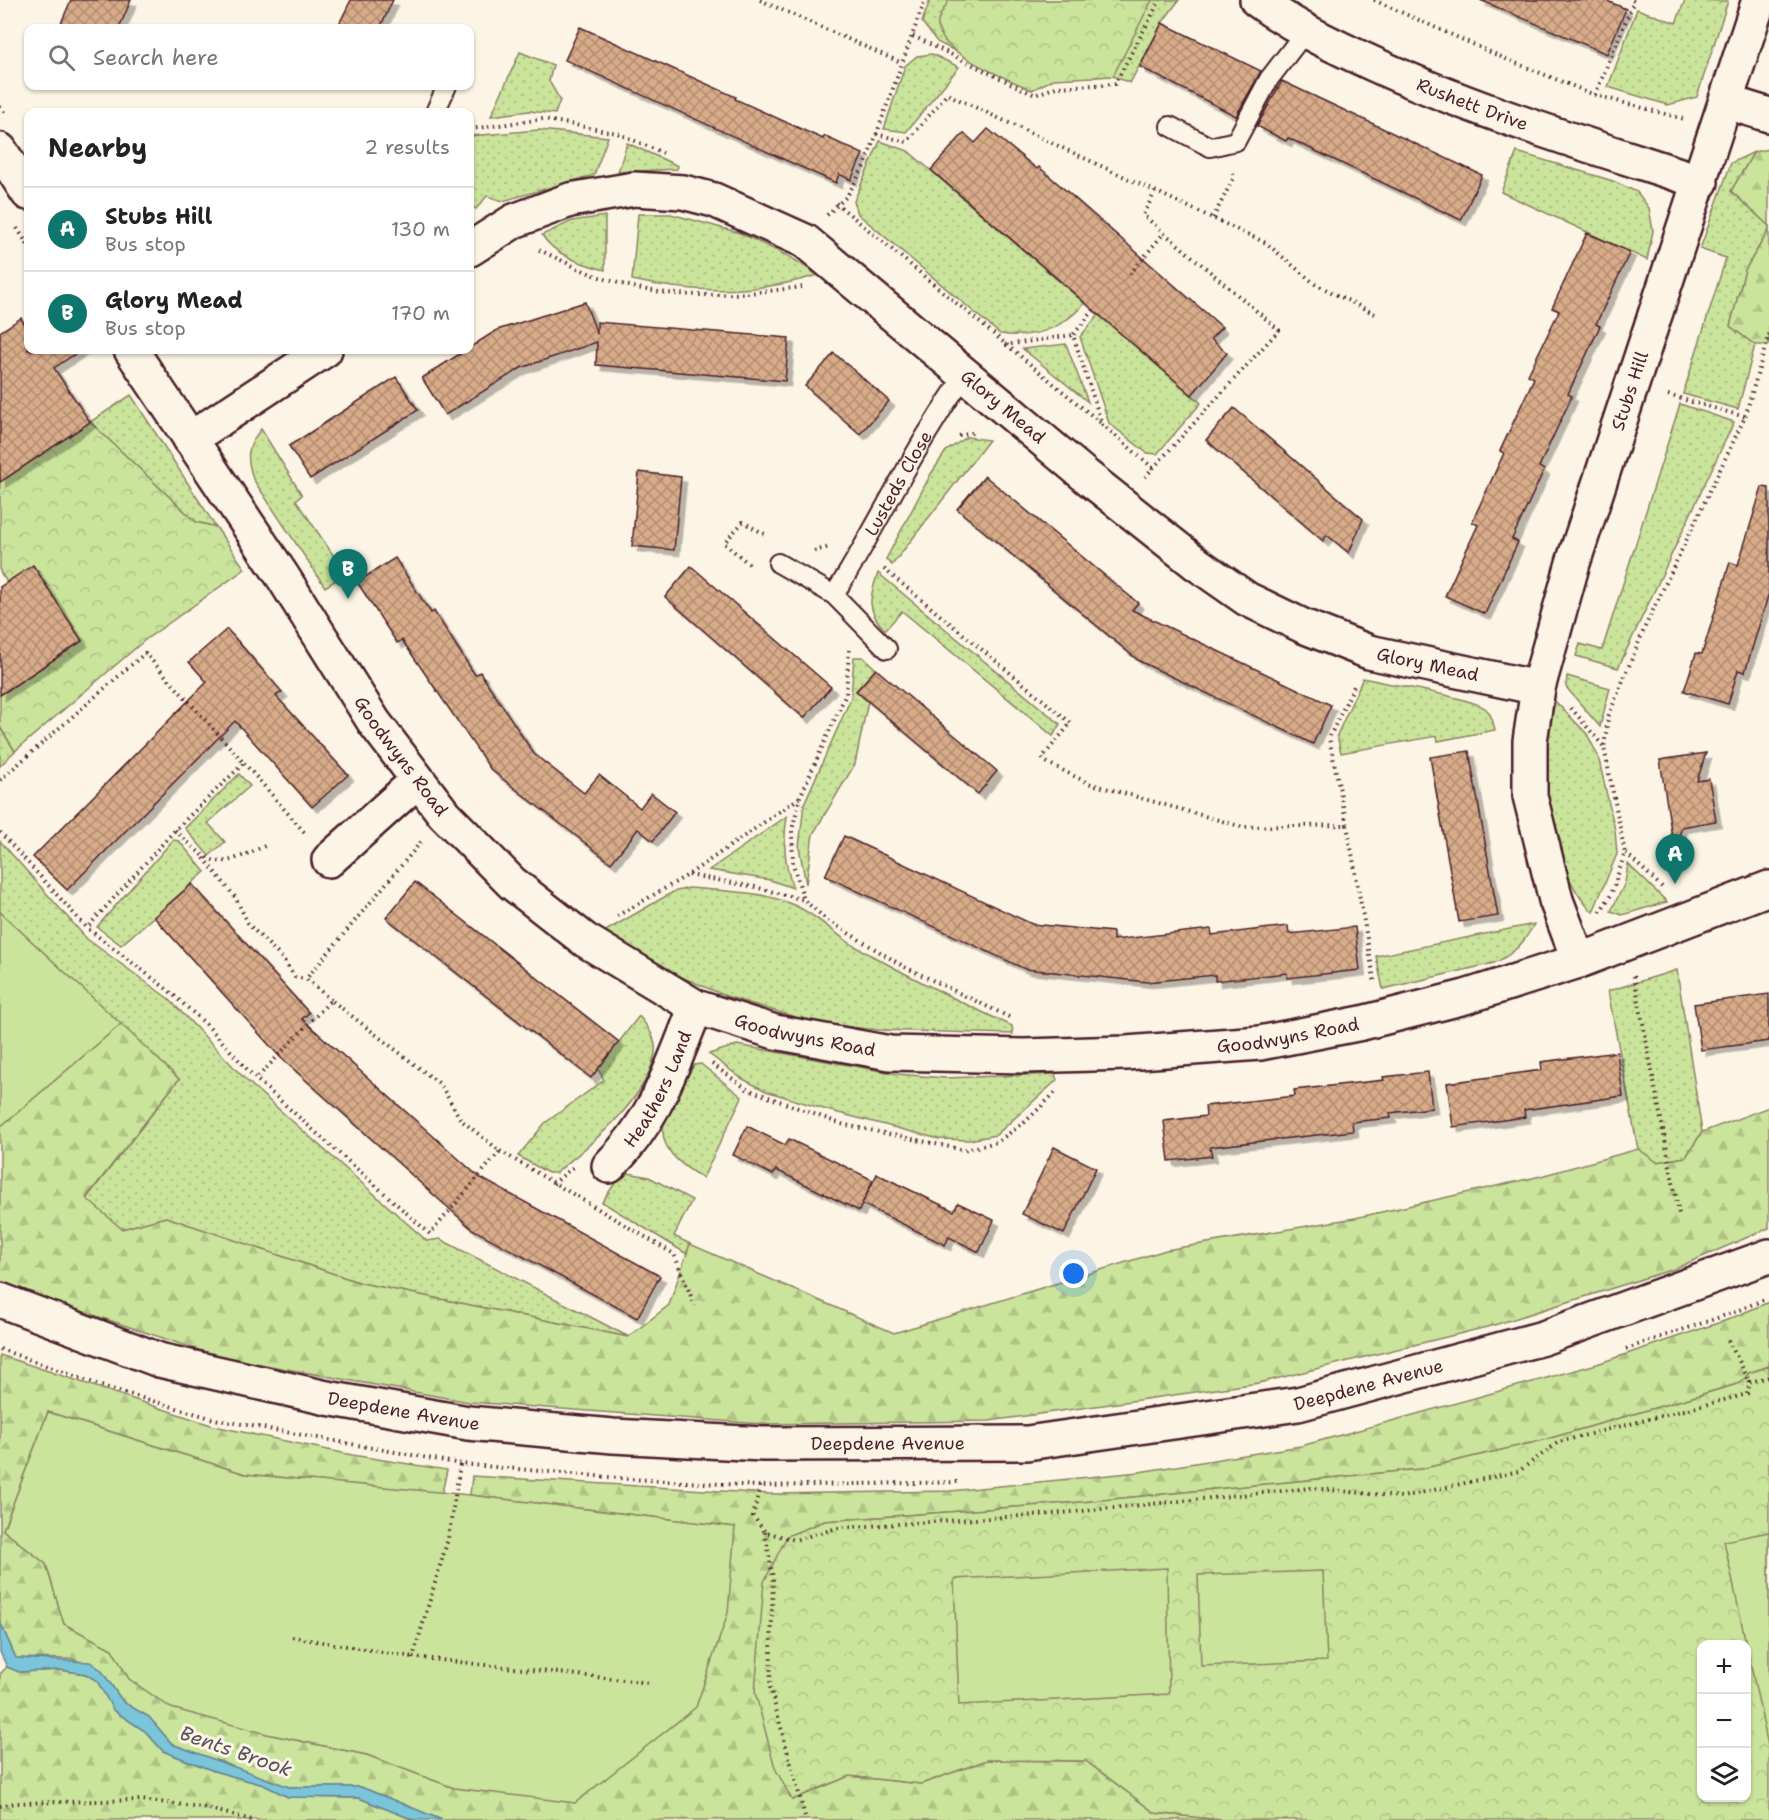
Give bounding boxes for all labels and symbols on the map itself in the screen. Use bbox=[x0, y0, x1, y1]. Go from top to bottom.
street label: Rushett Drive bbox=[1413, 72, 1531, 136]
street label: Stubs Hill bbox=[1606, 348, 1654, 434]
street label: Glory Mead bbox=[956, 364, 1051, 449]
street label: Lusteds Close bbox=[859, 426, 938, 540]
pin: B bbox=[328, 550, 368, 599]
street label: Glory Mead bbox=[1375, 642, 1481, 687]
street label: Goodwyns Road bbox=[349, 692, 454, 821]
pin: A bbox=[1656, 834, 1694, 884]
street label: Goodwyns Road bbox=[731, 1008, 877, 1062]
street label: Goodwyns Road bbox=[1216, 1012, 1361, 1058]
street label: Heathers Land bbox=[618, 1027, 697, 1153]
your location bbox=[1059, 1259, 1088, 1288]
street label: Deepdene Avenue bbox=[1291, 1353, 1446, 1417]
street label: Deepdene Avenue bbox=[326, 1386, 481, 1436]
street label: Deepdene Avenue bbox=[811, 1431, 965, 1456]
water label: Bents Brook bbox=[176, 1720, 296, 1782]

